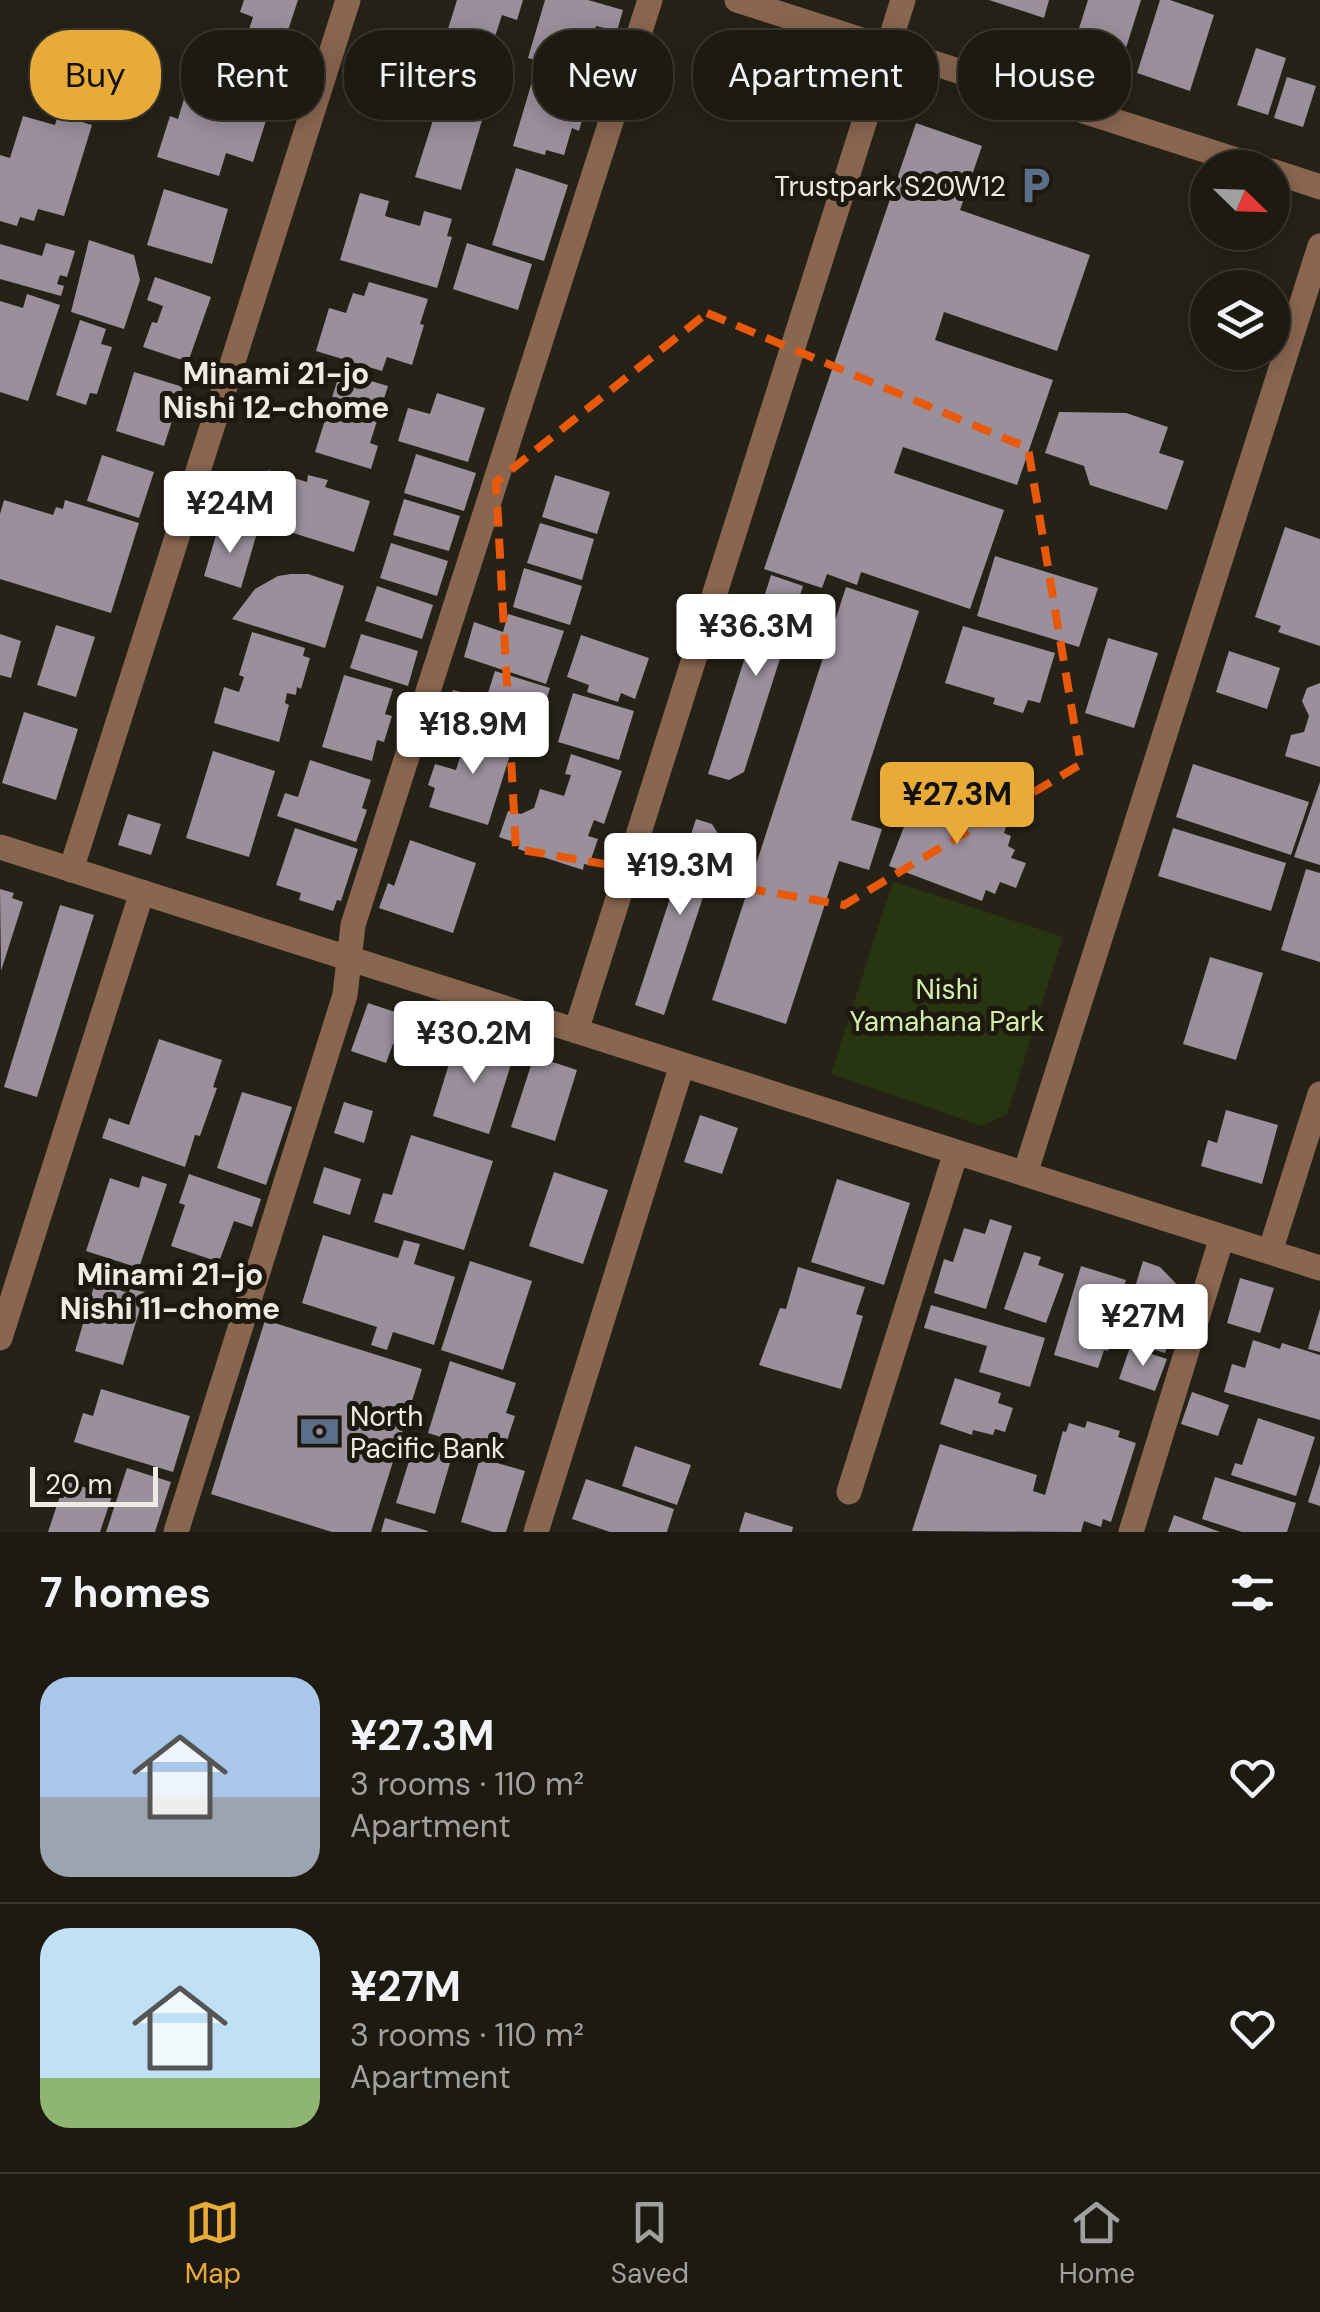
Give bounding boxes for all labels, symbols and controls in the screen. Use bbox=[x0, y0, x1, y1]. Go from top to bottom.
chip: Buy bbox=[30, 30, 161, 120]
chip: Rent bbox=[181, 30, 324, 120]
chip: Filters bbox=[344, 30, 513, 120]
chip: New bbox=[533, 30, 673, 120]
chip: Apartment bbox=[693, 30, 938, 120]
chip: House bbox=[958, 30, 1131, 120]
north arrow bbox=[1190, 150, 1290, 250]
map controls bbox=[1190, 150, 1290, 370]
parking icon: Trustpark S20W12 bbox=[1015, 165, 1057, 207]
place label: Trustpark S20W12 bbox=[774, 168, 1006, 205]
button: layers bbox=[1190, 270, 1290, 370]
district label: Minami 21-jo Nishi 12-chome bbox=[163, 354, 389, 427]
pin: ¥24M bbox=[171, 471, 289, 556]
text: ¥24M bbox=[186, 482, 274, 524]
pin: ¥36.3M bbox=[675, 594, 837, 679]
text: ¥36.3M bbox=[698, 605, 814, 647]
pin: ¥18.9M bbox=[392, 692, 554, 777]
text: ¥18.9M bbox=[419, 703, 527, 745]
pin: ¥27.3M bbox=[876, 762, 1038, 847]
text: ¥27.3M bbox=[902, 773, 1012, 815]
pin: ¥19.3M bbox=[599, 833, 761, 918]
text: ¥19.3M bbox=[626, 844, 734, 886]
park label: Nishi Yamahana Park bbox=[850, 971, 1045, 1040]
pin: ¥30.2M bbox=[393, 1001, 555, 1086]
text: ¥30.2M bbox=[416, 1012, 532, 1054]
district label: Minami 21-jo Nishi 11-chome bbox=[60, 1255, 280, 1328]
pin: ¥27M bbox=[1084, 1284, 1202, 1369]
text: ¥27M bbox=[1101, 1295, 1185, 1337]
place label: North Pacific Bank bbox=[350, 1398, 505, 1467]
bank icon: North Pacific Bank bbox=[299, 1411, 341, 1453]
scale bar bbox=[30, 1462, 158, 1506]
text: 20 m bbox=[45, 1466, 112, 1503]
text: 7 homes bbox=[40, 1565, 211, 1620]
icon: filters bbox=[1225, 1565, 1280, 1620]
text: ¥27.3M bbox=[350, 1708, 494, 1763]
icon: home bbox=[120, 1717, 240, 1837]
icon: heart bbox=[1225, 1750, 1280, 1805]
text: 3 rooms · 110 m² bbox=[350, 1763, 584, 1805]
text: Apartment bbox=[350, 1805, 511, 1847]
text: ¥27M bbox=[350, 1959, 461, 2014]
icon: home bbox=[120, 1968, 240, 2088]
icon: heart bbox=[1225, 2001, 1280, 2056]
text: 3 rooms · 110 m² bbox=[350, 2014, 584, 2056]
text: Apartment bbox=[350, 2056, 511, 2098]
tab: Map bbox=[185, 2195, 241, 2292]
tab: Saved bbox=[611, 2195, 689, 2292]
tab: Home bbox=[1059, 2195, 1135, 2292]

